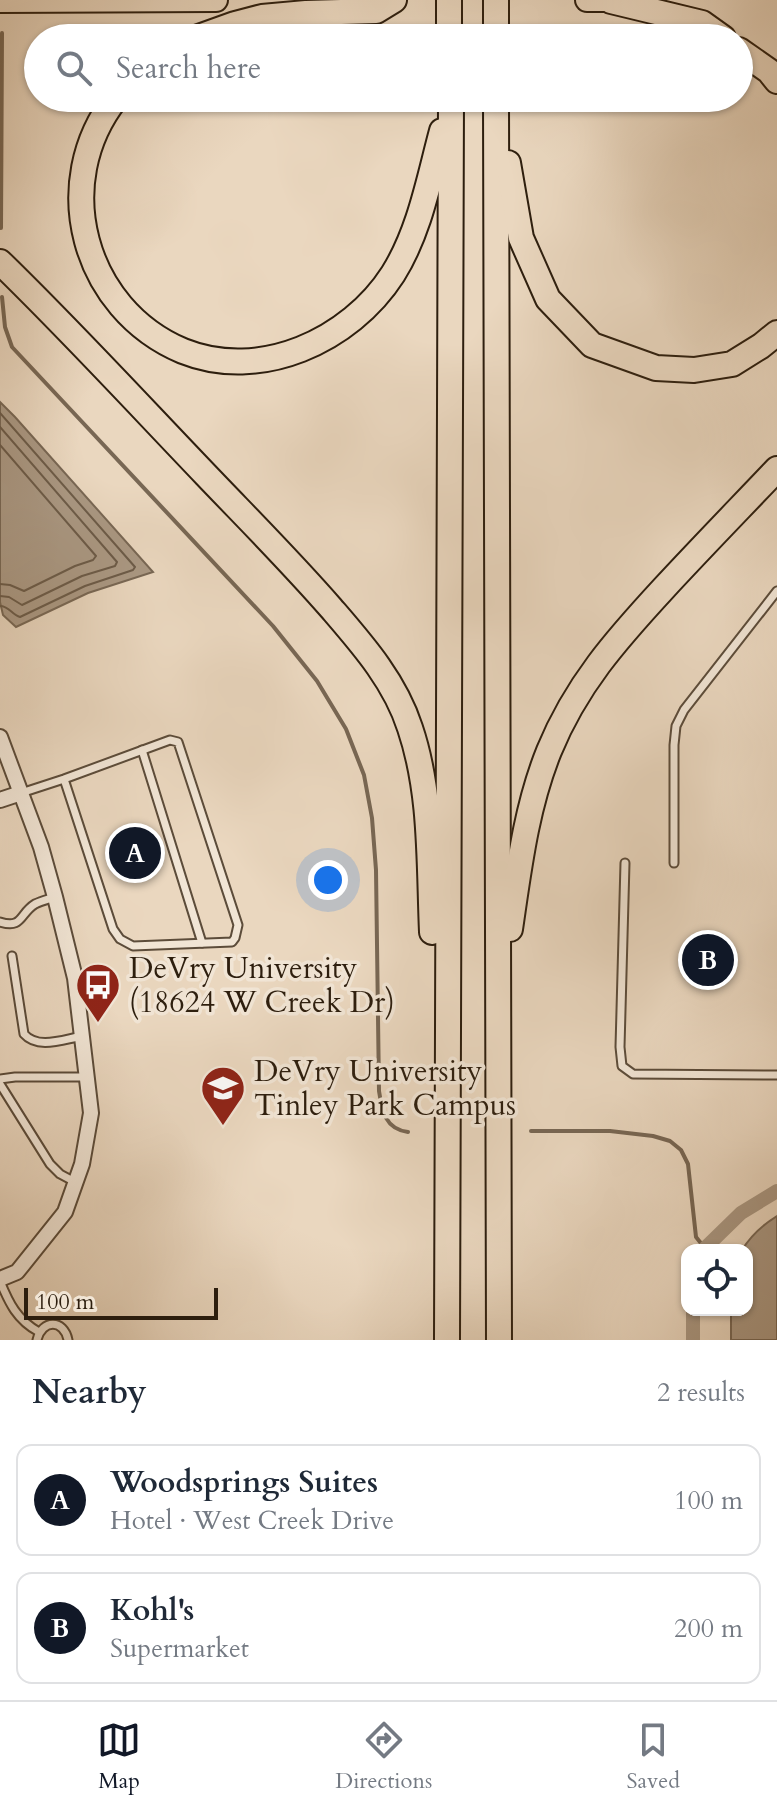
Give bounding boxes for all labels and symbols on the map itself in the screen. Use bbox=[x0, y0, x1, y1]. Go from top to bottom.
pin: A bbox=[109, 823, 161, 883]
your location bbox=[308, 860, 348, 900]
pin: B bbox=[682, 930, 734, 990]
place label: DeVry University (18624 W Creek Dr) bbox=[129, 948, 395, 1023]
bus stop icon: DeVry University (18624 W Creek Dr) bbox=[74, 961, 122, 1024]
place label: DeVry University Tinley Park Campus bbox=[254, 1051, 516, 1126]
school or university icon: DeVry University Tinley Park Campus bbox=[199, 1064, 247, 1127]
scale bar bbox=[24, 1284, 218, 1320]

